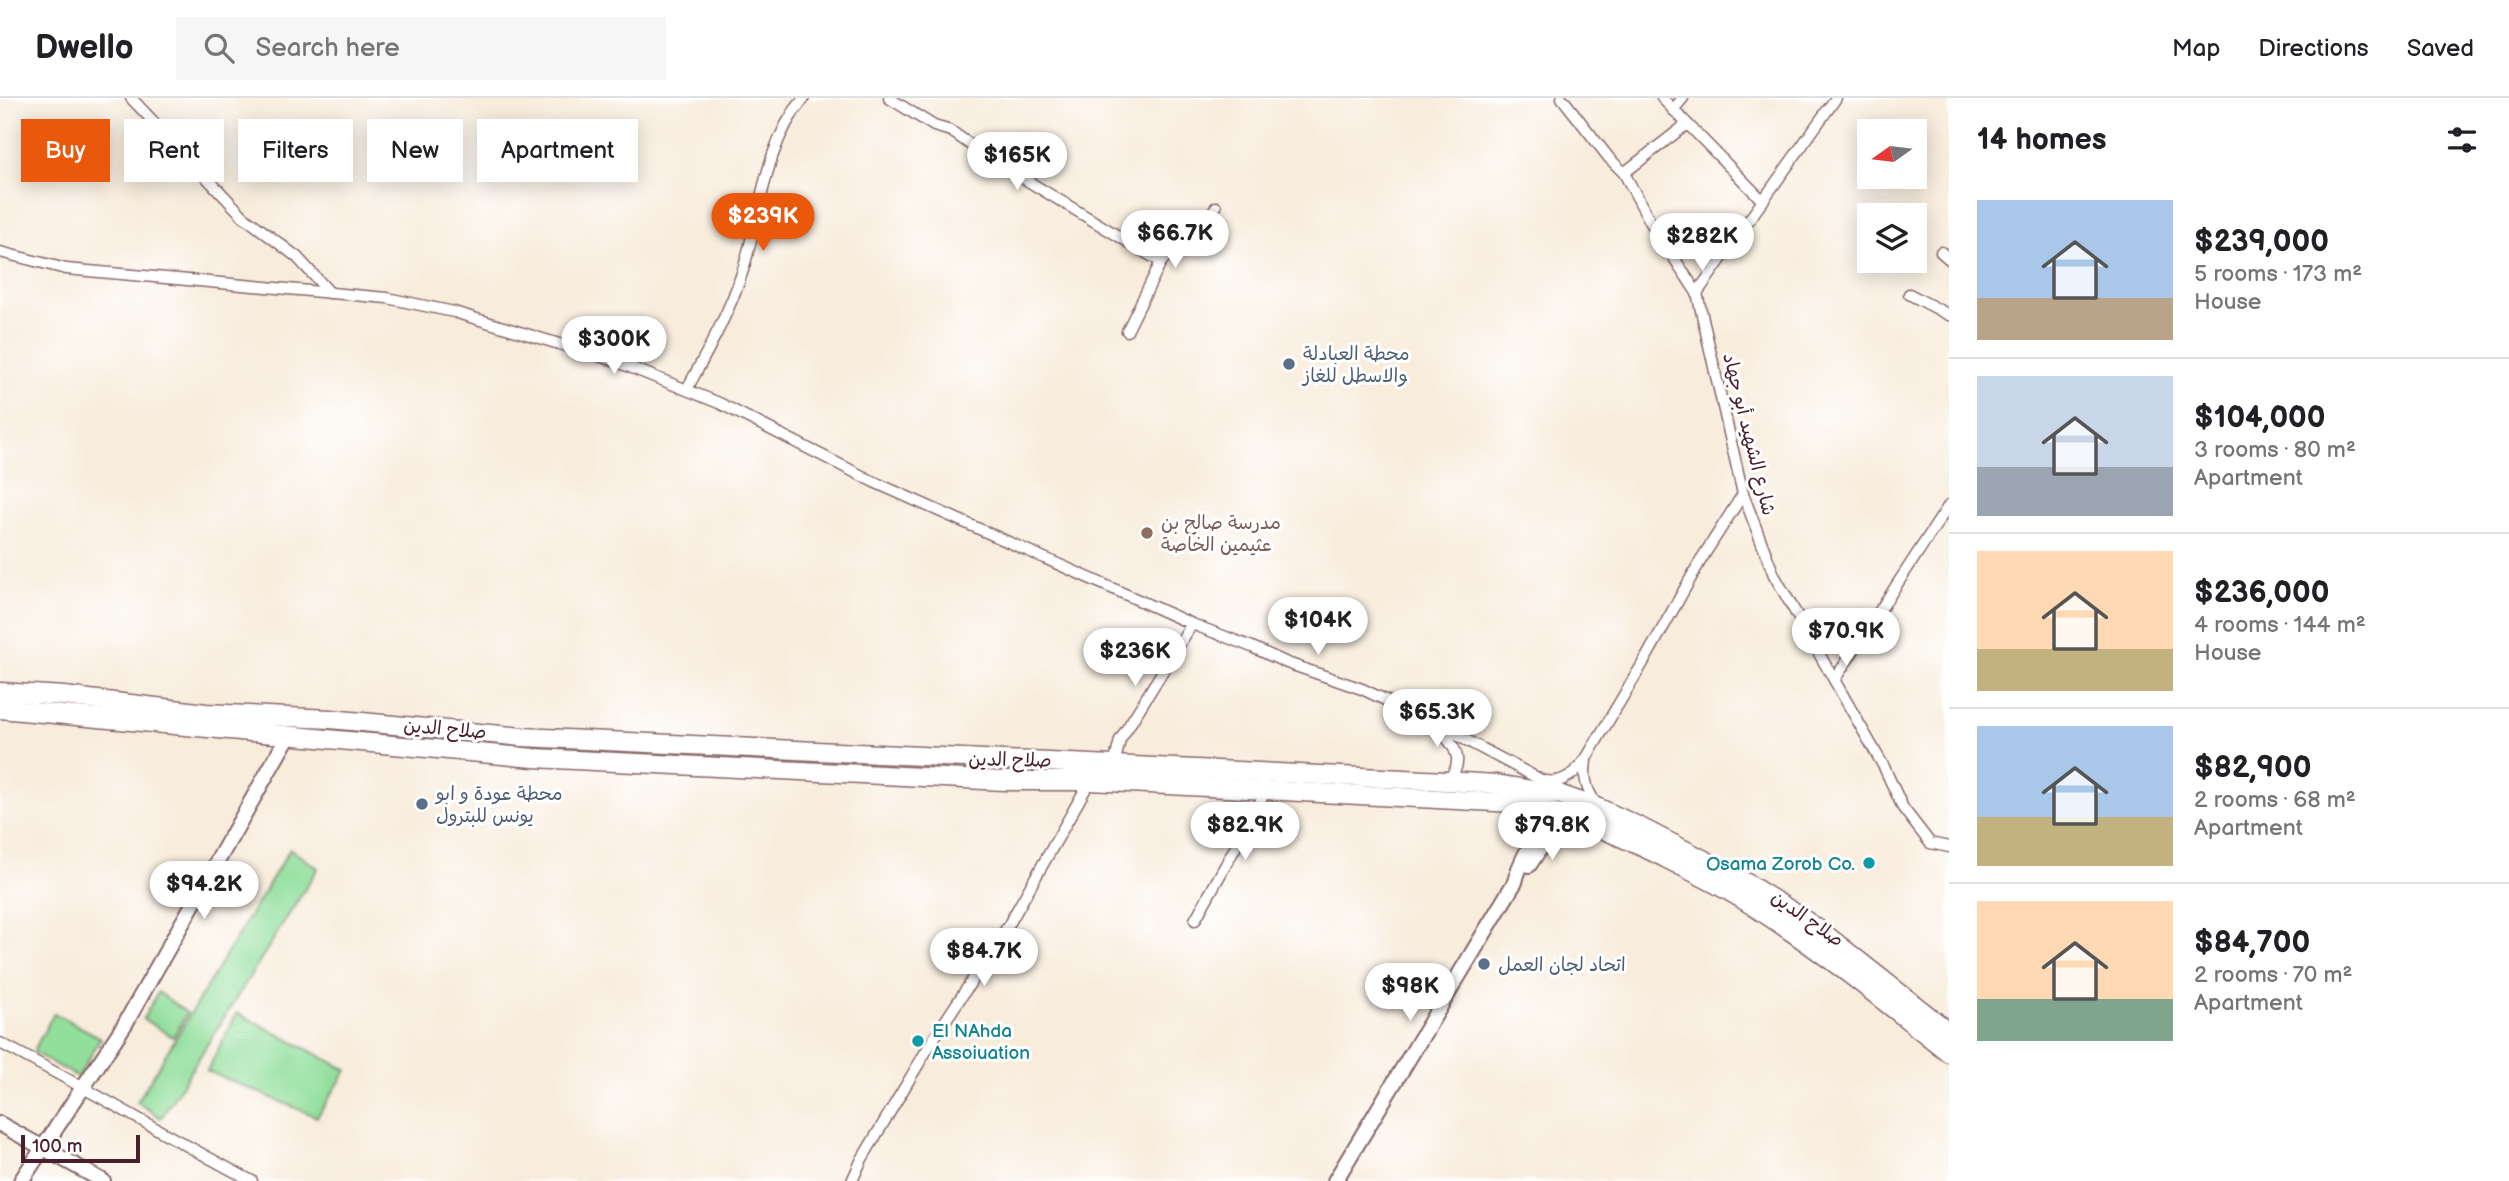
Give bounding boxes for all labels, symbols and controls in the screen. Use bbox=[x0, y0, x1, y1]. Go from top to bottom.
search box bbox=[176, 17, 666, 80]
text: Dwello bbox=[35, 28, 134, 68]
icon: search bbox=[200, 29, 238, 67]
text: Search here bbox=[256, 33, 400, 64]
text: Map bbox=[2172, 34, 2220, 63]
text: Directions bbox=[2258, 34, 2369, 63]
text: Saved bbox=[2407, 34, 2474, 63]
chip: Buy bbox=[21, 119, 110, 182]
chip: Rent bbox=[124, 119, 224, 182]
chip: Filters bbox=[238, 119, 353, 182]
chip: New bbox=[367, 119, 463, 182]
chip: Apartment bbox=[477, 119, 638, 182]
north arrow bbox=[1857, 119, 1927, 189]
map controls bbox=[1857, 119, 1927, 273]
icon: filters bbox=[2443, 121, 2481, 159]
text: 14 homes bbox=[1977, 122, 2106, 158]
pin: $165K bbox=[968, 132, 1066, 192]
text: $165K bbox=[983, 141, 1051, 169]
pin: $239K bbox=[714, 194, 812, 253]
text: $239K bbox=[728, 202, 798, 230]
button: layers bbox=[1857, 203, 1927, 273]
pin: $66.7K bbox=[1118, 211, 1232, 270]
pin: $282K bbox=[1653, 214, 1751, 273]
text: $66.7K bbox=[1137, 219, 1213, 247]
text: $282K bbox=[1666, 222, 1738, 250]
text: $239,000 bbox=[2194, 224, 2329, 260]
icon: home bbox=[2033, 228, 2117, 312]
text: 5 rooms · 173 m² bbox=[2194, 260, 2362, 288]
text: House bbox=[2194, 288, 2261, 316]
pin: $300K bbox=[565, 316, 663, 376]
text: $300K bbox=[578, 325, 650, 353]
place label: محطة العبادلة والاسطل للغاز bbox=[1301, 343, 1410, 388]
street label: شارع الشهيد أبو جهاد bbox=[1716, 351, 1780, 518]
marker: محطة العبادلة والاسطل للغاز bbox=[1281, 356, 1297, 372]
text: $104,000 bbox=[2194, 400, 2326, 436]
icon: home bbox=[2033, 404, 2117, 488]
text: 3 rooms · 80 m² bbox=[2194, 436, 2356, 464]
text: Apartment bbox=[2194, 464, 2303, 492]
place label: مدرسة صالح بن عثيمين الخاصة bbox=[1161, 512, 1281, 557]
marker: مدرسة صالح بن عثيمين الخاصة bbox=[1139, 525, 1155, 541]
text: $236,000 bbox=[2194, 575, 2329, 611]
icon: home bbox=[2033, 579, 2117, 663]
pin: $104K bbox=[1269, 598, 1367, 657]
text: $104K bbox=[1284, 606, 1352, 634]
pin: $70.9K bbox=[1789, 608, 1903, 668]
text: 4 rooms · 144 m² bbox=[2194, 611, 2366, 639]
text: $70.9K bbox=[1808, 617, 1884, 645]
pin: $236K bbox=[1086, 628, 1184, 688]
text: $236K bbox=[1099, 637, 1171, 665]
text: House bbox=[2194, 639, 2261, 667]
pin: $65.3K bbox=[1380, 690, 1494, 749]
text: $65.3K bbox=[1399, 698, 1475, 726]
street label: صلاح الدين bbox=[402, 714, 487, 745]
street label: صلاح الدين bbox=[968, 748, 1052, 773]
text: $82,900 bbox=[2194, 750, 2311, 786]
icon: home bbox=[2033, 754, 2117, 838]
place label: محطة عودة و ابو يونس للبترول bbox=[434, 783, 563, 828]
text: 2 rooms · 68 m² bbox=[2194, 786, 2356, 814]
marker: محطة عودة و ابو يونس للبترول bbox=[414, 796, 430, 812]
pin: $82.9K bbox=[1188, 802, 1302, 862]
pin: $79.8K bbox=[1495, 802, 1609, 862]
text: $82.9K bbox=[1207, 811, 1283, 839]
text: $79.8K bbox=[1514, 811, 1590, 839]
text: Apartment bbox=[2194, 814, 2303, 842]
place label: Osama Zorob Co. bbox=[1706, 853, 1855, 876]
marker: Osama Zorob Co. bbox=[1861, 855, 1877, 871]
pin: $94.2K bbox=[147, 862, 261, 921]
text: $94.2K bbox=[166, 870, 242, 898]
street label: صلاح الدين bbox=[1766, 886, 1848, 953]
text: $84,700 bbox=[2194, 925, 2310, 961]
pin: $84.7K bbox=[927, 928, 1041, 988]
icon: home bbox=[2033, 929, 2117, 1013]
text: $84.7K bbox=[946, 937, 1022, 965]
place label: اتحاد لجان العمل bbox=[1498, 954, 1626, 977]
marker: اتحاد لجان العمل bbox=[1476, 956, 1492, 972]
text: 2 rooms · 70 m² bbox=[2194, 961, 2353, 989]
pin: $98K bbox=[1369, 964, 1451, 1023]
text: $98K bbox=[1381, 972, 1439, 1000]
text: Apartment bbox=[2194, 989, 2303, 1017]
place label: El NAhda Assoiuation bbox=[932, 1020, 1030, 1065]
marker: El NAhda Assoiuation bbox=[910, 1033, 926, 1049]
scale bar bbox=[21, 1132, 140, 1164]
text: 100 m bbox=[32, 1135, 83, 1158]

